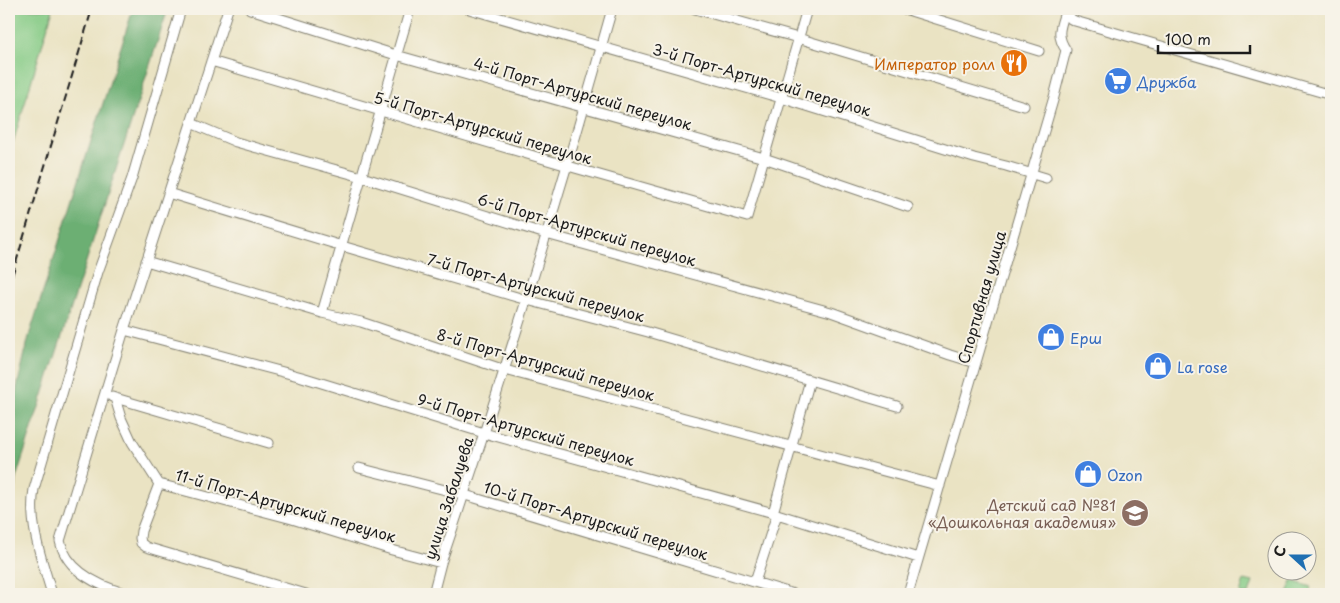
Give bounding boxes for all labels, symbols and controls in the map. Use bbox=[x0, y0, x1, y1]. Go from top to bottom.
scale bar bbox=[1158, 22, 1250, 54]
text: 100 m bbox=[1165, 27, 1211, 50]
street label: 3-й Порт-Артурский переулок bbox=[650, 37, 874, 121]
restaurant icon: Император ролл bbox=[999, 48, 1029, 78]
street label: 4-й Порт-Артурский переулок bbox=[471, 51, 695, 135]
place label: Император ролл bbox=[874, 52, 995, 75]
supermarket icon: Дружба bbox=[1103, 66, 1133, 96]
place label: Дружба bbox=[1136, 70, 1197, 93]
street label: 5-й Порт-Артурский переулок bbox=[371, 85, 595, 169]
street label: 6-й Порт-Артурский переулок bbox=[475, 187, 699, 271]
street label: Спортивная улица bbox=[951, 227, 1011, 366]
street label: 7-й Порт-Артурский переулок bbox=[425, 247, 647, 327]
street label: 8-й Порт-Артурский переулок bbox=[434, 322, 658, 406]
shop icon: Ерш bbox=[1036, 322, 1066, 352]
place label: Ерш bbox=[1070, 326, 1102, 349]
shop icon: La rose bbox=[1143, 351, 1173, 381]
place label: La rose bbox=[1177, 355, 1228, 378]
street label: 9-й Порт-Артурский переулок bbox=[415, 387, 637, 471]
street label: улица Забалуева bbox=[417, 433, 479, 562]
shop icon: Ozon bbox=[1073, 459, 1103, 489]
street label: 11-й Порт-Артурский переулок bbox=[173, 462, 399, 548]
place label: Ozon bbox=[1107, 463, 1143, 486]
street label: 10-й Порт-Артурский переулок bbox=[481, 475, 711, 565]
place label: Детский сад №81 «Дошкольная академия» bbox=[928, 493, 1116, 533]
school or university icon: Детский сад №81 «Дошкольная академия» bbox=[1120, 498, 1150, 528]
north arrow bbox=[1268, 530, 1318, 580]
text: С bbox=[1268, 542, 1291, 560]

